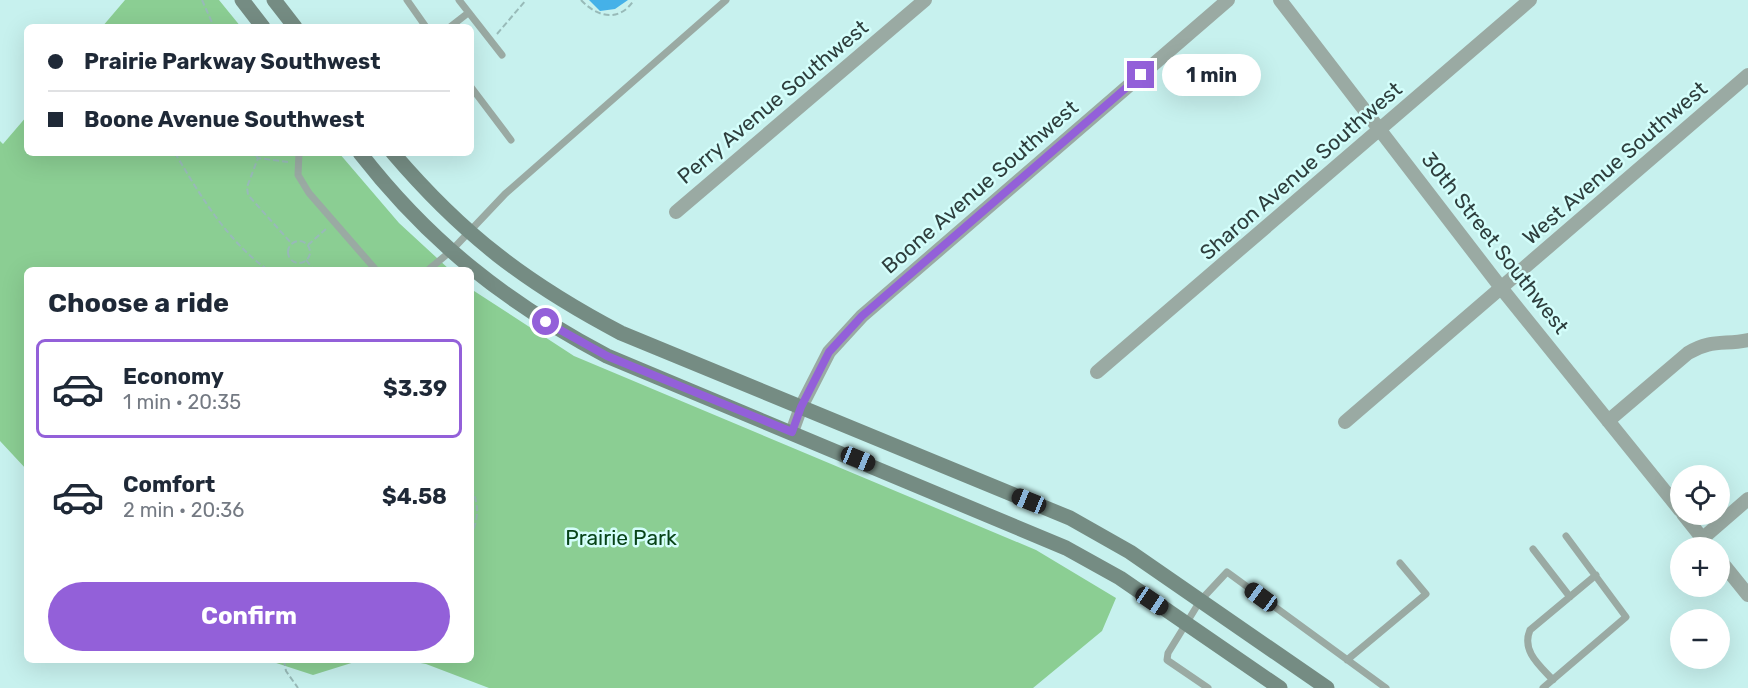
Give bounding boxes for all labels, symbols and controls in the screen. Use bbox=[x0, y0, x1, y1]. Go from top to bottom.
street label: Perry Avenue Southwest bbox=[672, 15, 873, 189]
text: Prairie Parkway Southwest bbox=[84, 48, 380, 75]
callout: 1 min bbox=[1162, 54, 1261, 96]
route end bbox=[1127, 61, 1154, 88]
text: 1 min bbox=[1186, 63, 1237, 87]
street label: Sharon Avenue Southwest bbox=[1195, 76, 1407, 265]
street label: West Avenue Southwest bbox=[1517, 76, 1712, 250]
street label: Boone Avenue Southwest bbox=[876, 95, 1083, 279]
text: Boone Avenue Southwest bbox=[84, 106, 364, 133]
street label: 30th Street Southwest bbox=[1417, 147, 1574, 339]
text: Choose a ride bbox=[48, 287, 229, 319]
route start bbox=[532, 308, 559, 335]
icon: car bbox=[51, 362, 105, 416]
text: Economy bbox=[123, 363, 224, 390]
text: $3.39 bbox=[383, 375, 447, 402]
text: 1 min · 20:35 bbox=[123, 390, 241, 414]
car bbox=[838, 444, 878, 474]
map controls bbox=[1670, 465, 1730, 669]
button: locate bbox=[1670, 465, 1730, 525]
icon: car bbox=[51, 470, 105, 524]
text: Comfort bbox=[123, 471, 215, 498]
text: $4.58 bbox=[382, 483, 447, 510]
car bbox=[1009, 486, 1049, 516]
text: 2 min · 20:36 bbox=[123, 498, 244, 522]
park label: Prairie Park bbox=[565, 525, 677, 550]
button: + bbox=[1670, 537, 1730, 597]
car bbox=[1241, 579, 1281, 615]
button: Confirm bbox=[48, 582, 450, 651]
car bbox=[1132, 583, 1172, 619]
button: − bbox=[1670, 609, 1730, 669]

